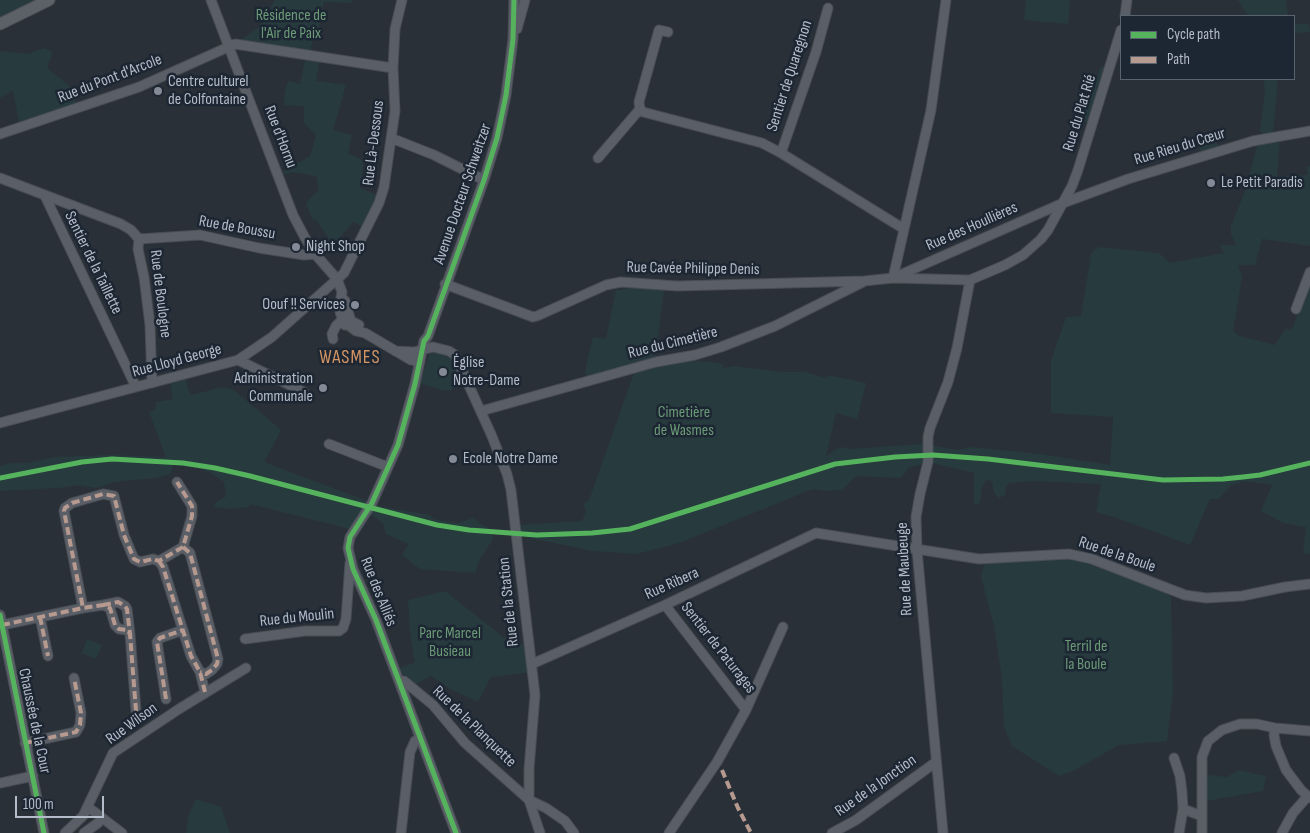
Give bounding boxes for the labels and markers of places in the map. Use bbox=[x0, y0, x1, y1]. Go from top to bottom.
place label: Centre culturel de Colfontaine bbox=[168, 72, 249, 110]
marker: Centre culturel de Colfontaine bbox=[152, 85, 164, 97]
place label: Le Petit Paradis bbox=[1221, 173, 1303, 193]
marker: Le Petit Paradis bbox=[1205, 177, 1217, 189]
place label: Night Shop bbox=[306, 237, 365, 257]
marker: Night Shop bbox=[290, 241, 302, 253]
place label: Oouf !! Services bbox=[262, 295, 345, 315]
marker: Oouf !! Services bbox=[349, 299, 361, 311]
place label: Église Notre-Dame bbox=[453, 353, 520, 391]
marker: Église Notre-Dame bbox=[437, 366, 449, 378]
place label: Administration Communale bbox=[234, 369, 313, 407]
marker: Administration Communale bbox=[317, 382, 329, 394]
place label: Ecole Notre Dame bbox=[463, 449, 558, 469]
marker: Ecole Notre Dame bbox=[447, 453, 459, 465]

